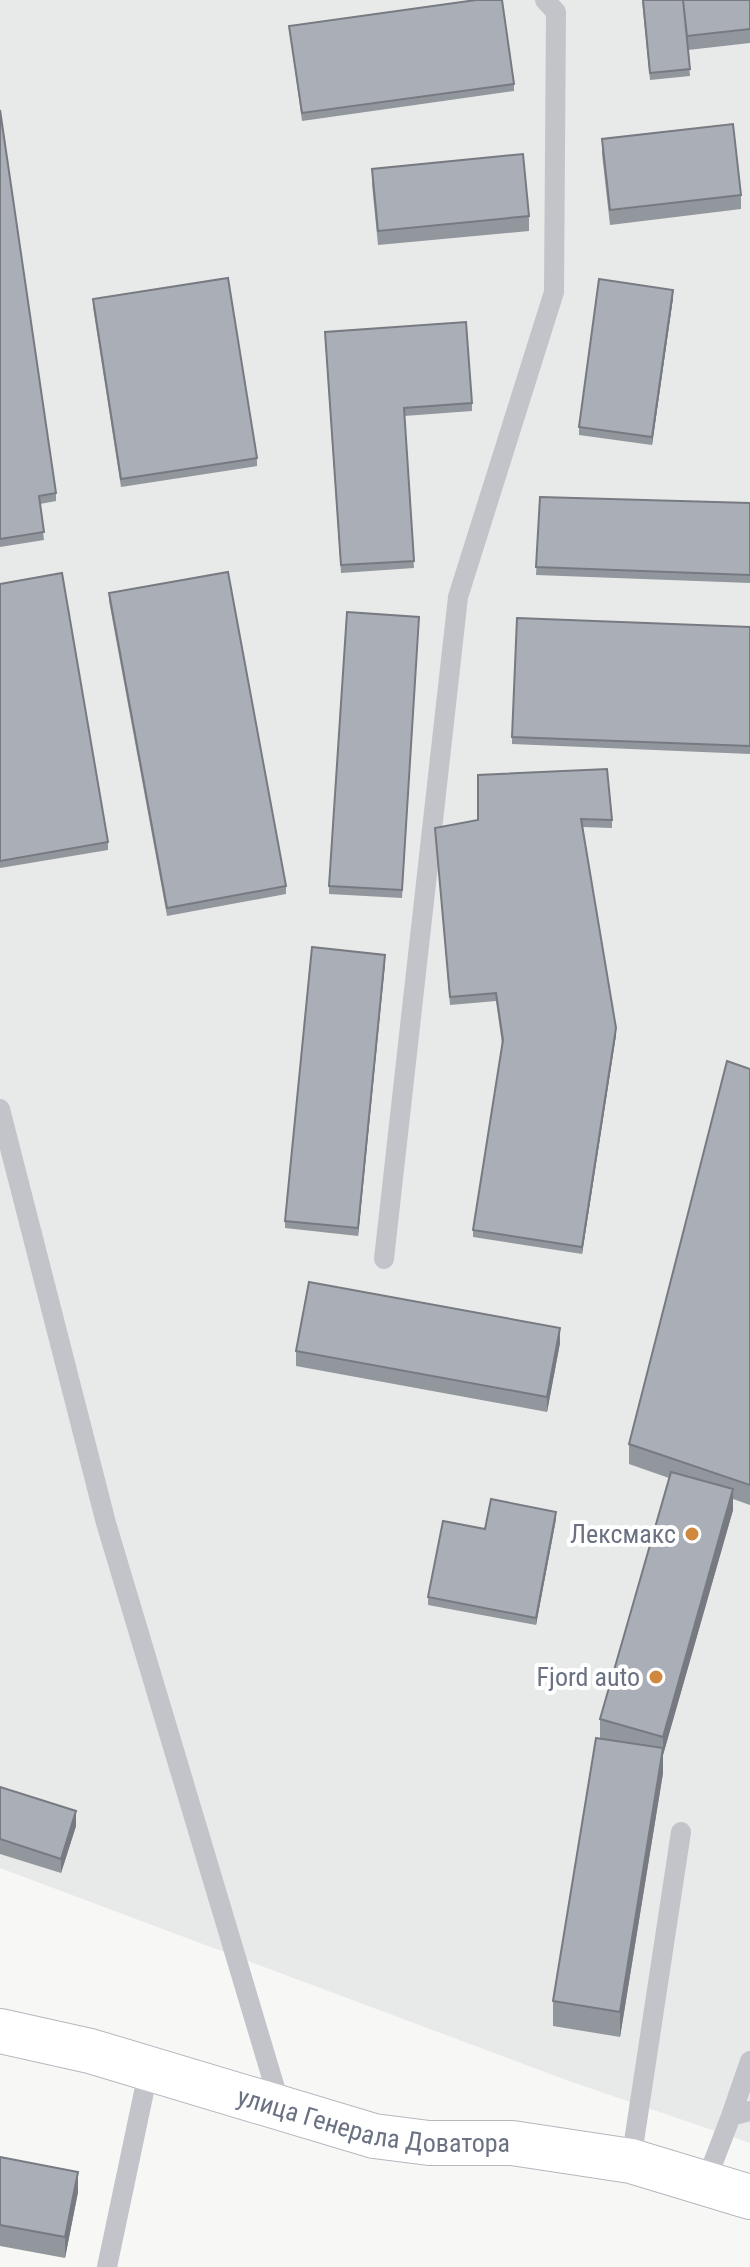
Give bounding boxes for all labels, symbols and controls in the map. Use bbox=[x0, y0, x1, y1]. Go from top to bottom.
place label: Лексмакс bbox=[570, 1519, 676, 1549]
marker: Лексмакс bbox=[683, 1525, 701, 1543]
place label: Fjord auto bbox=[537, 1662, 640, 1692]
marker: Fjord auto bbox=[647, 1668, 665, 1686]
street label: улица Генерала Доватора bbox=[234, 2081, 510, 2158]

